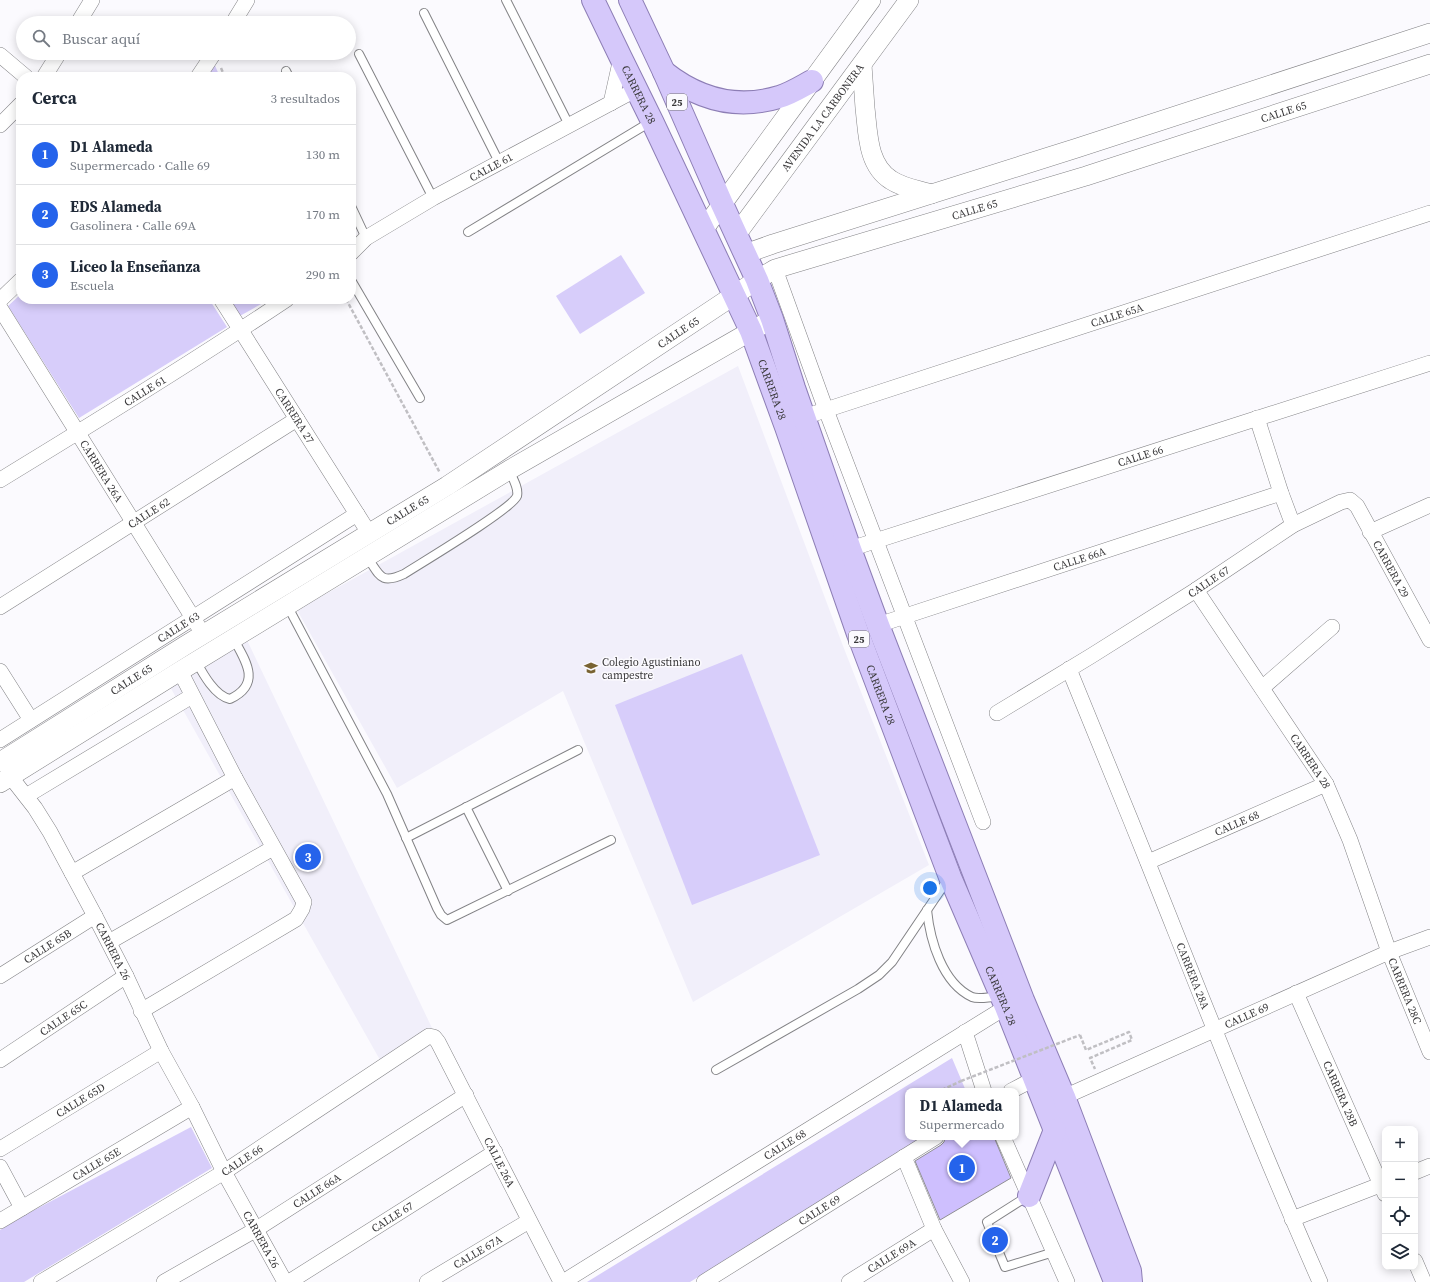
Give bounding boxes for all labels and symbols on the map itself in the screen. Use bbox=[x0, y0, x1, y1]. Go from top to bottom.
street label: AVENIDA LA CARBONERA bbox=[778, 60, 868, 174]
street label: CARRERA 28 bbox=[618, 63, 660, 126]
road number: 25 bbox=[667, 94, 687, 110]
street label: CALLE 65 bbox=[1259, 97, 1309, 126]
street label: CALLE 61 bbox=[467, 149, 515, 185]
street label: CALLE 65 bbox=[950, 195, 1000, 223]
street label: CALLE 65A bbox=[1089, 299, 1146, 331]
street label: CALLE 65 bbox=[654, 313, 702, 352]
street label: CARRERA 28 bbox=[754, 357, 790, 422]
street label: CALLE 61 bbox=[121, 372, 169, 410]
street label: CARRERA 27 bbox=[272, 385, 318, 447]
street label: CARRERA 26A bbox=[76, 437, 127, 506]
street label: CALLE 66 bbox=[1116, 441, 1166, 470]
street label: CALLE 65 bbox=[383, 491, 432, 529]
street label: CALLE 62 bbox=[125, 494, 173, 532]
street label: CARRERA 29 bbox=[1370, 538, 1413, 600]
street label: CALLE 66A bbox=[1051, 543, 1108, 575]
street label: CALLE 67 bbox=[1185, 562, 1233, 601]
street label: CALLE 63 bbox=[154, 608, 203, 646]
road number: 25 bbox=[849, 631, 869, 647]
place label: Colegio Agustiniano campestre bbox=[602, 655, 701, 683]
street label: CALLE 65 bbox=[107, 660, 156, 698]
school or university icon: Colegio Agustiniano campestre bbox=[583, 660, 599, 676]
street label: CARRERA 28 bbox=[863, 662, 899, 727]
street label: CARRERA 28 bbox=[1287, 731, 1335, 791]
street label: CALLE 68 bbox=[1212, 807, 1261, 839]
pin: 3 bbox=[295, 842, 321, 872]
your location bbox=[920, 878, 940, 898]
street label: CARRERA 26 bbox=[92, 920, 135, 983]
street label: CALLE 65B bbox=[21, 925, 74, 967]
street label: CARRERA 28A bbox=[1173, 940, 1213, 1012]
street label: CARRERA 28C bbox=[1385, 955, 1425, 1026]
street label: CARRERA 28 bbox=[982, 963, 1020, 1028]
street label: CALLE 65C bbox=[37, 997, 90, 1039]
street label: CALLE 69 bbox=[1222, 999, 1271, 1032]
street label: CARRERA 28B bbox=[1319, 1058, 1362, 1129]
street label: CALLE 65D bbox=[53, 1079, 108, 1121]
street label: CALLE 68 bbox=[761, 1126, 809, 1163]
street label: CALLE 26A bbox=[480, 1134, 519, 1190]
street label: CALLE 66 bbox=[218, 1141, 266, 1179]
street label: CALLE 65E bbox=[69, 1143, 124, 1184]
pin: 1 bbox=[949, 1153, 975, 1183]
street label: CALLE 66A bbox=[290, 1169, 344, 1212]
street label: CALLE 69 bbox=[795, 1191, 843, 1229]
street label: CALLE 67 bbox=[368, 1198, 417, 1236]
street label: CARRERA 26 bbox=[239, 1208, 284, 1271]
pin: 2 bbox=[982, 1225, 1008, 1255]
street label: CALLE 67A bbox=[450, 1231, 505, 1272]
street label: CALLE 69A bbox=[864, 1234, 919, 1276]

